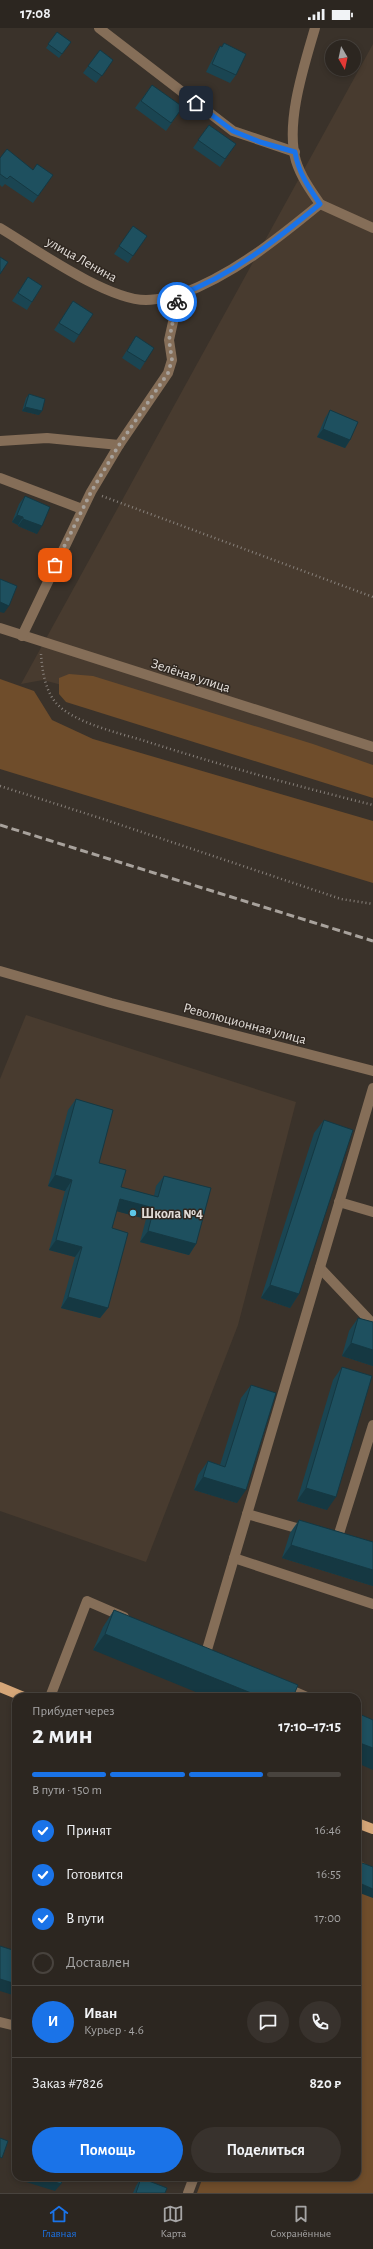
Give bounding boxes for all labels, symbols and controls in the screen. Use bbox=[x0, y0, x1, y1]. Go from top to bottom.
text: 17:08 bbox=[20, 6, 51, 21]
north arrow bbox=[325, 40, 361, 76]
map controls bbox=[325, 40, 361, 76]
pin bbox=[179, 86, 213, 120]
icon: home bbox=[185, 92, 207, 114]
street label: улица Ленина bbox=[43, 234, 120, 285]
courier bbox=[157, 282, 197, 322]
icon: bike bbox=[166, 291, 188, 313]
pin bbox=[38, 548, 72, 582]
icon: bag bbox=[44, 554, 66, 576]
street label: Зелёная улица bbox=[149, 657, 233, 696]
street label: Революционная улица bbox=[182, 1001, 308, 1047]
place label: Школа №4 bbox=[141, 1207, 203, 1221]
marker: Школа №4 bbox=[128, 1208, 138, 1218]
text: Прибудет через bbox=[32, 1705, 114, 1718]
text: 17:10–17:15 bbox=[278, 1719, 341, 1734]
text: 2 мин bbox=[32, 1722, 93, 1748]
text: В пути · 150 m bbox=[32, 1784, 102, 1797]
icon: check bbox=[32, 1820, 54, 1842]
text: Принят bbox=[66, 1823, 111, 1838]
text: 16:46 bbox=[315, 1824, 341, 1837]
icon: check bbox=[32, 1864, 54, 1886]
text: Готовится bbox=[66, 1867, 123, 1882]
text: 16:55 bbox=[317, 1868, 341, 1881]
icon: check bbox=[32, 1908, 54, 1930]
text: В пути bbox=[66, 1911, 104, 1926]
text: 17:00 bbox=[314, 1912, 341, 1925]
text: Доставлен bbox=[66, 1955, 130, 1970]
button: chat bbox=[247, 2001, 289, 2043]
button: phone bbox=[299, 2001, 341, 2043]
text: Иван bbox=[84, 2006, 117, 2021]
text: И bbox=[48, 2014, 58, 2029]
text: Курьер · 4.6 bbox=[84, 2024, 144, 2037]
text: Заказ #7826 bbox=[32, 2076, 103, 2091]
text: 820 ₽ bbox=[309, 2076, 341, 2091]
button: Помощь bbox=[32, 2127, 183, 2173]
button: Поделиться bbox=[191, 2127, 341, 2173]
tab: Главная bbox=[42, 2203, 77, 2240]
tab: Карта bbox=[160, 2203, 186, 2240]
tab: Сохранённые bbox=[270, 2203, 331, 2240]

